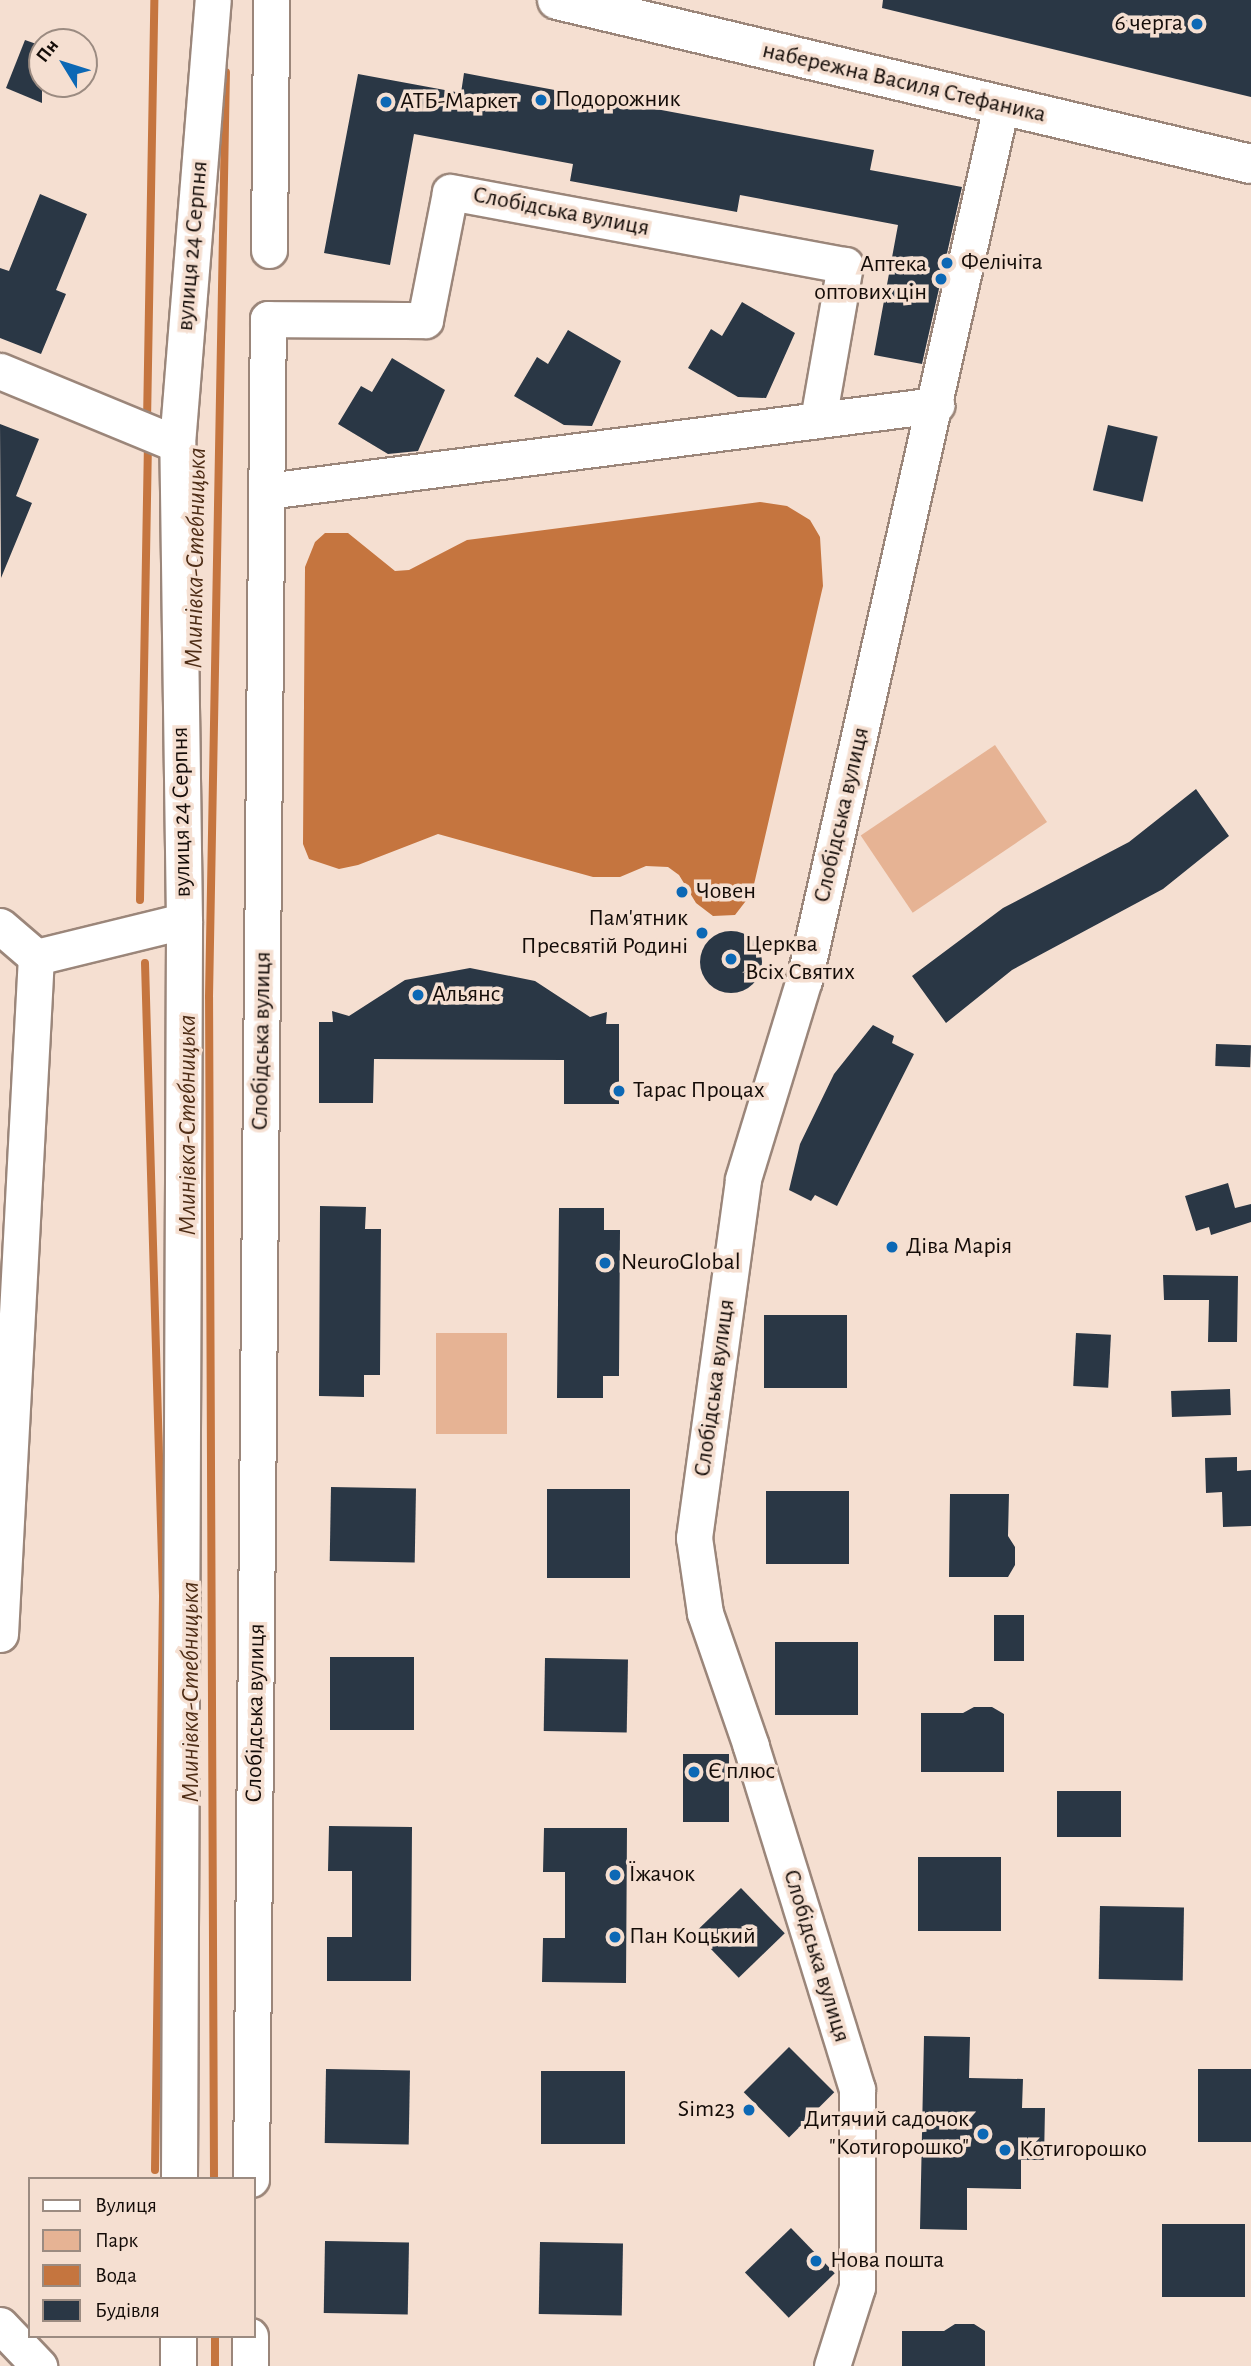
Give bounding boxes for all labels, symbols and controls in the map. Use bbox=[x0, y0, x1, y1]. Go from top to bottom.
place label: 6 черга bbox=[1114, 10, 1183, 38]
marker: 6 черга bbox=[1189, 16, 1205, 32]
north arrow bbox=[28, 28, 98, 98]
text: Пн bbox=[33, 36, 62, 66]
street label: набережна Василя Стефаника bbox=[759, 36, 1049, 130]
place label: Подорожник bbox=[555, 86, 681, 114]
place label: АТБ-Маркет bbox=[400, 88, 517, 116]
marker: Подорожник bbox=[533, 92, 549, 108]
marker: АТБ-Маркет bbox=[378, 94, 394, 110]
street label: вулиця 24 Серпня bbox=[171, 160, 215, 332]
street label: Слобідська вулиця bbox=[470, 181, 652, 243]
place label: Фелічіта bbox=[961, 249, 1043, 277]
place label: Аптека оптових цін bbox=[814, 251, 927, 307]
marker: Фелічіта bbox=[939, 255, 955, 271]
marker: Аптека оптових цін bbox=[933, 271, 949, 287]
water label: Млинівка-Стебницька bbox=[178, 447, 214, 669]
street label: Слобідська вулиця bbox=[808, 725, 876, 905]
street label: вулиця 24 Серпня bbox=[166, 726, 198, 898]
place label: Човен bbox=[696, 878, 756, 906]
marker: Човен bbox=[674, 884, 690, 900]
place label: Пам'ятник Пресвятій Родині bbox=[521, 905, 688, 961]
marker: Пам'ятник Пресвятій Родині bbox=[694, 925, 710, 941]
place label: Церква Всіх Святих bbox=[745, 931, 855, 987]
street label: Слобідська вулиця bbox=[246, 951, 278, 1131]
marker: Церква Всіх Святих bbox=[723, 951, 739, 967]
place label: Альянс bbox=[432, 981, 500, 1009]
marker: Альянс bbox=[410, 987, 426, 1003]
water label: Млинівка-Стебницька bbox=[172, 1015, 204, 1235]
place label: Тарас Процах bbox=[633, 1077, 765, 1105]
marker: Тарас Процах bbox=[611, 1083, 627, 1099]
place label: Діва Марія bbox=[906, 1233, 1012, 1261]
marker: Діва Марія bbox=[884, 1239, 900, 1255]
place label: NeuroGlobal bbox=[621, 1249, 741, 1277]
marker: NeuroGlobal bbox=[595, 1253, 615, 1273]
street label: Слобідська вулиця bbox=[688, 1297, 742, 1479]
water label: Млинівка-Стебницька bbox=[175, 1582, 207, 1802]
street label: Слобідська вулиця bbox=[240, 1623, 272, 1803]
place label: Є плюс bbox=[708, 1758, 775, 1786]
marker: Є плюс bbox=[686, 1764, 702, 1780]
place label: Їжачок bbox=[629, 1861, 695, 1889]
street label: Слобідська вулиця bbox=[776, 1866, 856, 2046]
marker: Їжачок bbox=[607, 1867, 623, 1883]
place label: Пан Коцький bbox=[629, 1923, 756, 1951]
marker: Пан Коцький bbox=[607, 1929, 623, 1945]
place label: Sim23 bbox=[678, 2096, 735, 2124]
marker: Sim23 bbox=[741, 2102, 757, 2118]
place label: Дитячий садочок "Котигорошко" bbox=[804, 2106, 969, 2162]
marker: Дитячий садочок "Котигорошко" bbox=[975, 2126, 991, 2142]
place label: Котигорошко bbox=[1019, 2136, 1147, 2164]
marker: Котигорошко bbox=[997, 2142, 1013, 2158]
legend bbox=[28, 2177, 256, 2338]
text: Вулиця bbox=[95, 2195, 157, 2216]
text: Парк bbox=[95, 2230, 138, 2251]
place label: Нова пошта bbox=[830, 2247, 944, 2275]
marker: Нова пошта bbox=[808, 2253, 824, 2269]
text: Вода bbox=[95, 2265, 137, 2286]
text: Будівля bbox=[95, 2300, 160, 2321]

